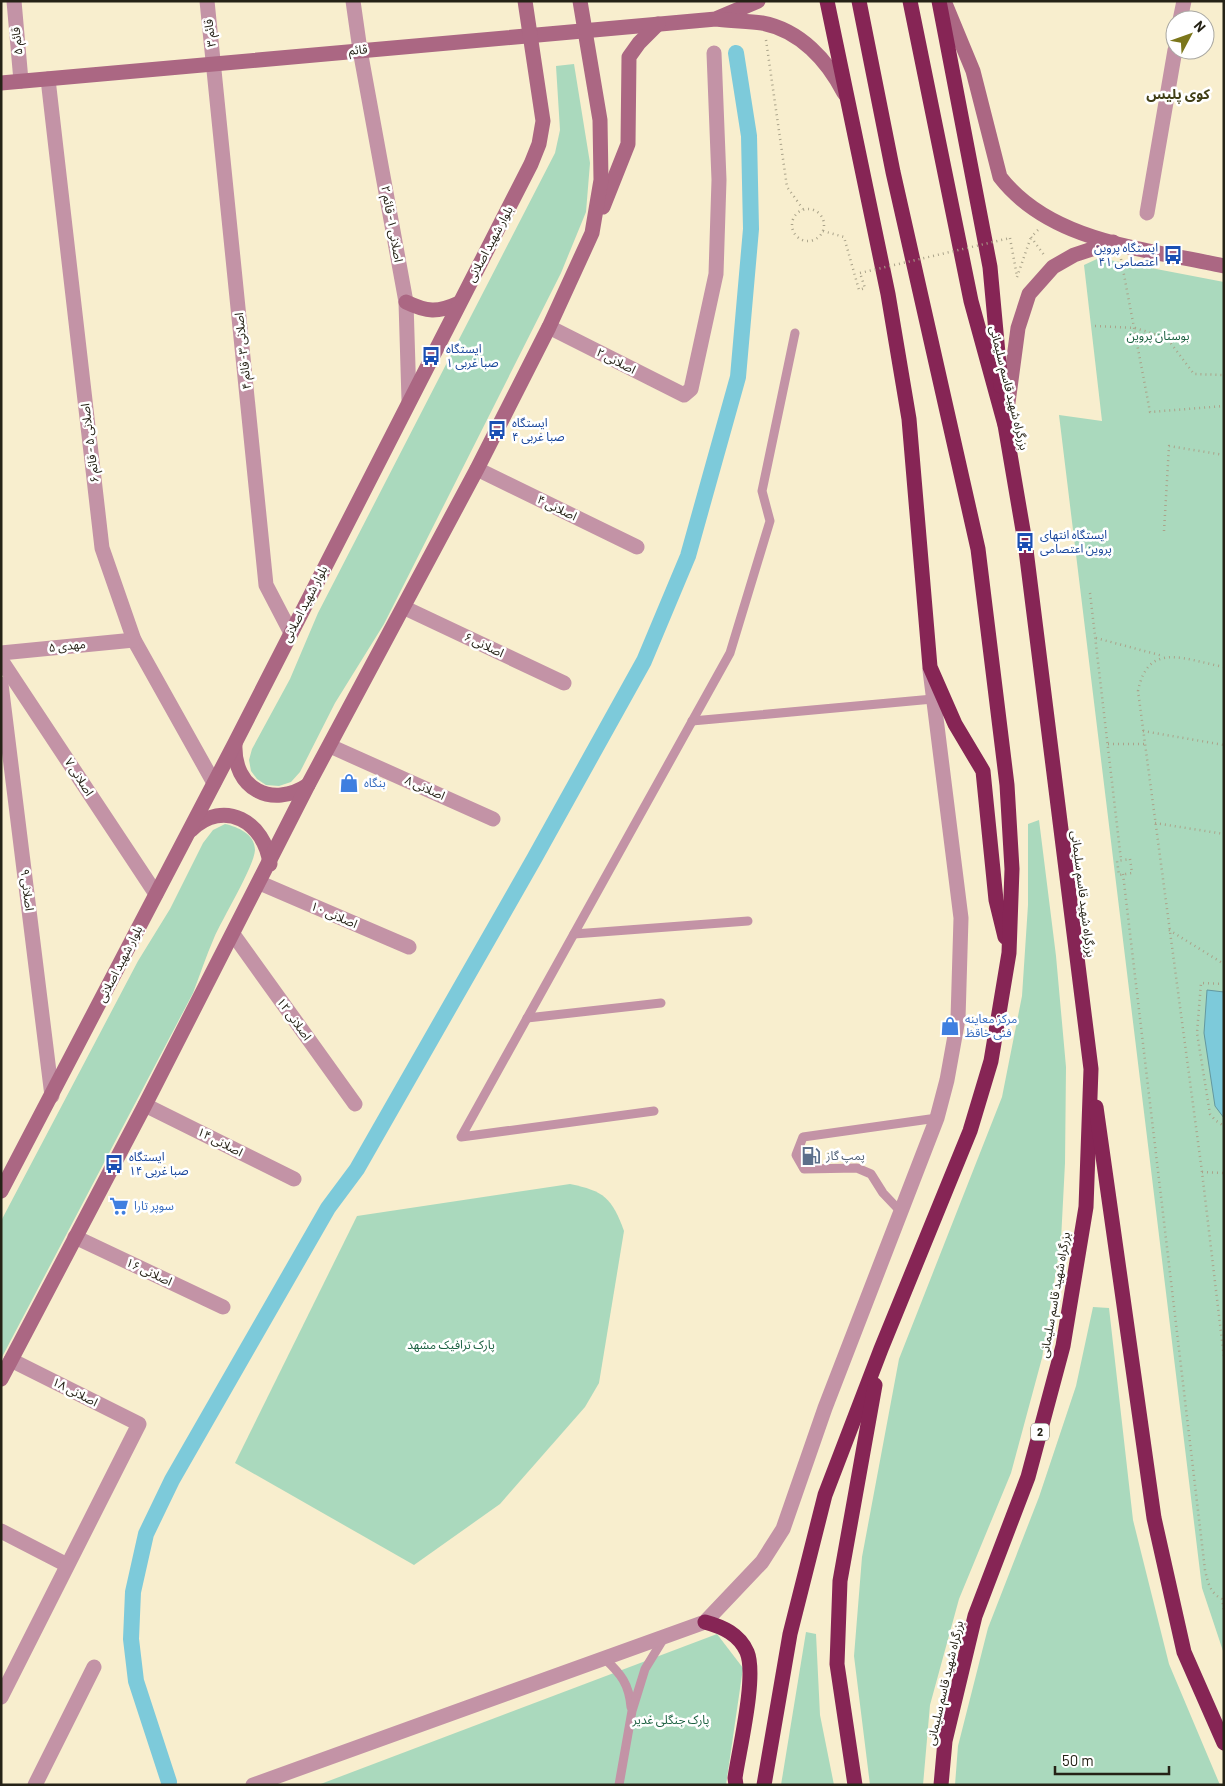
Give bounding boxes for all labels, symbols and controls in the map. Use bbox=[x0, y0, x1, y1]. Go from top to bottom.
north arrow bbox=[1165, 10, 1215, 60]
text: N bbox=[1191, 17, 1210, 35]
street label: قائم ۳ bbox=[200, 18, 221, 48]
street label: قائم ۵ bbox=[8, 26, 27, 56]
street label: قائم bbox=[348, 41, 368, 60]
district label: کوی پلیس bbox=[1146, 85, 1210, 104]
street label: اصلانی ۱- قائم ۲ bbox=[376, 184, 407, 264]
street label: بلوار شهید اصلانی bbox=[463, 203, 516, 284]
place label: ایستگاه پروین اعتصامی ۴۱ bbox=[1094, 240, 1158, 269]
bus stop icon: ایستگاه پروین اعتصامی ۴۱ bbox=[1162, 244, 1184, 266]
street label: اصلانی ۳- قائم ۴ bbox=[231, 311, 256, 390]
street label: بزرگراه شهید قاسم سلیمانی bbox=[985, 324, 1032, 452]
park label: بوستان پروین bbox=[1127, 328, 1189, 344]
place label: ایستگاه صبا غربی ۱ bbox=[446, 341, 499, 370]
street label: اصلانی ۲ bbox=[594, 344, 639, 377]
bus stop icon: ایستگاه صبا غربی ۱ bbox=[420, 345, 442, 367]
street label: اصلانی ۵ - قائم ۶ bbox=[77, 402, 104, 484]
place label: ایستگاه صبا غربی ۴ bbox=[512, 415, 565, 444]
bus stop icon: ایستگاه صبا غربی ۴ bbox=[486, 419, 508, 441]
street label: اصلانی ۴ bbox=[535, 492, 580, 524]
place label: ایستگاه انتهای پروین اعتصامی bbox=[1040, 527, 1112, 557]
bus stop icon: ایستگاه انتهای پروین اعتصامی bbox=[1014, 531, 1036, 553]
street label: بلوار شهید اصلانی bbox=[279, 563, 330, 645]
street label: اصلانی ۶ bbox=[462, 629, 507, 660]
street label: مهدی ۵ bbox=[48, 636, 86, 655]
street label: اصلانی ۷ bbox=[62, 755, 97, 799]
shop icon: بنگاه bbox=[338, 772, 360, 794]
street label: اصلانی ۸ bbox=[403, 772, 448, 803]
place label: بنگاه bbox=[364, 775, 386, 790]
street label: بزرگراه شهید قاسم سلیمانی bbox=[1066, 830, 1099, 958]
street label: اصلانی ۹ bbox=[17, 868, 38, 912]
street label: اصلانی ۱۰ bbox=[309, 898, 360, 931]
street label: بلوار شهید اصلانی bbox=[94, 923, 145, 1005]
street label: اصلانی ۱۲ bbox=[274, 994, 315, 1043]
place label: مرکز معاینه فنی خاقظ bbox=[965, 1011, 1017, 1040]
shop icon: مرکز معاینه فنی خاقظ bbox=[939, 1015, 961, 1037]
street label: اصلانی ۱۴ bbox=[195, 1124, 246, 1159]
fuel station icon: پمپ گاز bbox=[800, 1145, 822, 1167]
place label: پمپ گاز bbox=[825, 1148, 865, 1164]
place label: ایستگاه صبا غربی ۱۴ bbox=[129, 1149, 189, 1178]
bus stop icon: ایستگاه صبا غربی ۱۴ bbox=[103, 1153, 125, 1175]
supermarket icon: سوپر تارا bbox=[108, 1195, 130, 1217]
place label: سوپر تارا bbox=[134, 1198, 174, 1214]
street label: بزرگراه شهید قاسم سلیمانی bbox=[1036, 1231, 1075, 1359]
street label: اصلانی ۱۶ bbox=[124, 1254, 175, 1289]
park label: پارک ترافیک مشهد bbox=[407, 1337, 495, 1353]
street label: اصلانی ۱۸ bbox=[50, 1374, 101, 1409]
road number: 2 bbox=[1031, 1424, 1049, 1440]
street label: بزرگراه شهید قاسم سلیمانی bbox=[923, 1619, 968, 1747]
park label: پارک جنگلی غدیر bbox=[632, 1712, 709, 1728]
scale bar bbox=[1055, 1744, 1169, 1776]
text: 50 m bbox=[1062, 1751, 1094, 1769]

